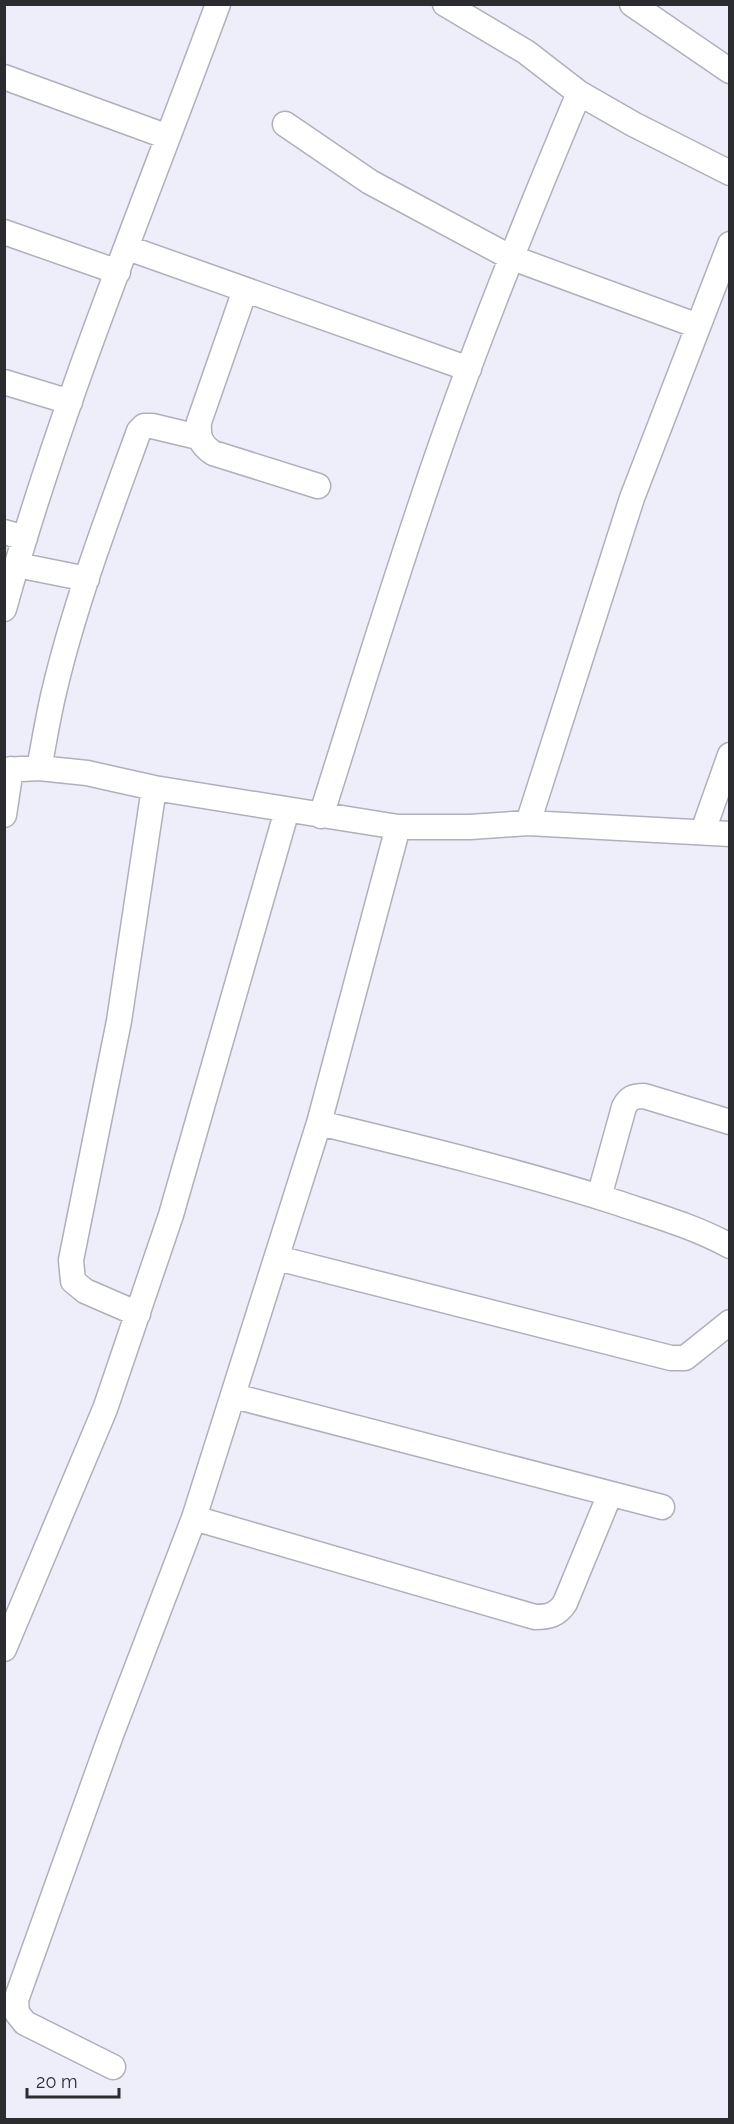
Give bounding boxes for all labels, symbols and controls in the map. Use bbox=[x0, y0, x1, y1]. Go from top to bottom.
scale bar bbox=[27, 2061, 118, 2099]
text: 20 m bbox=[36, 2071, 78, 2092]

